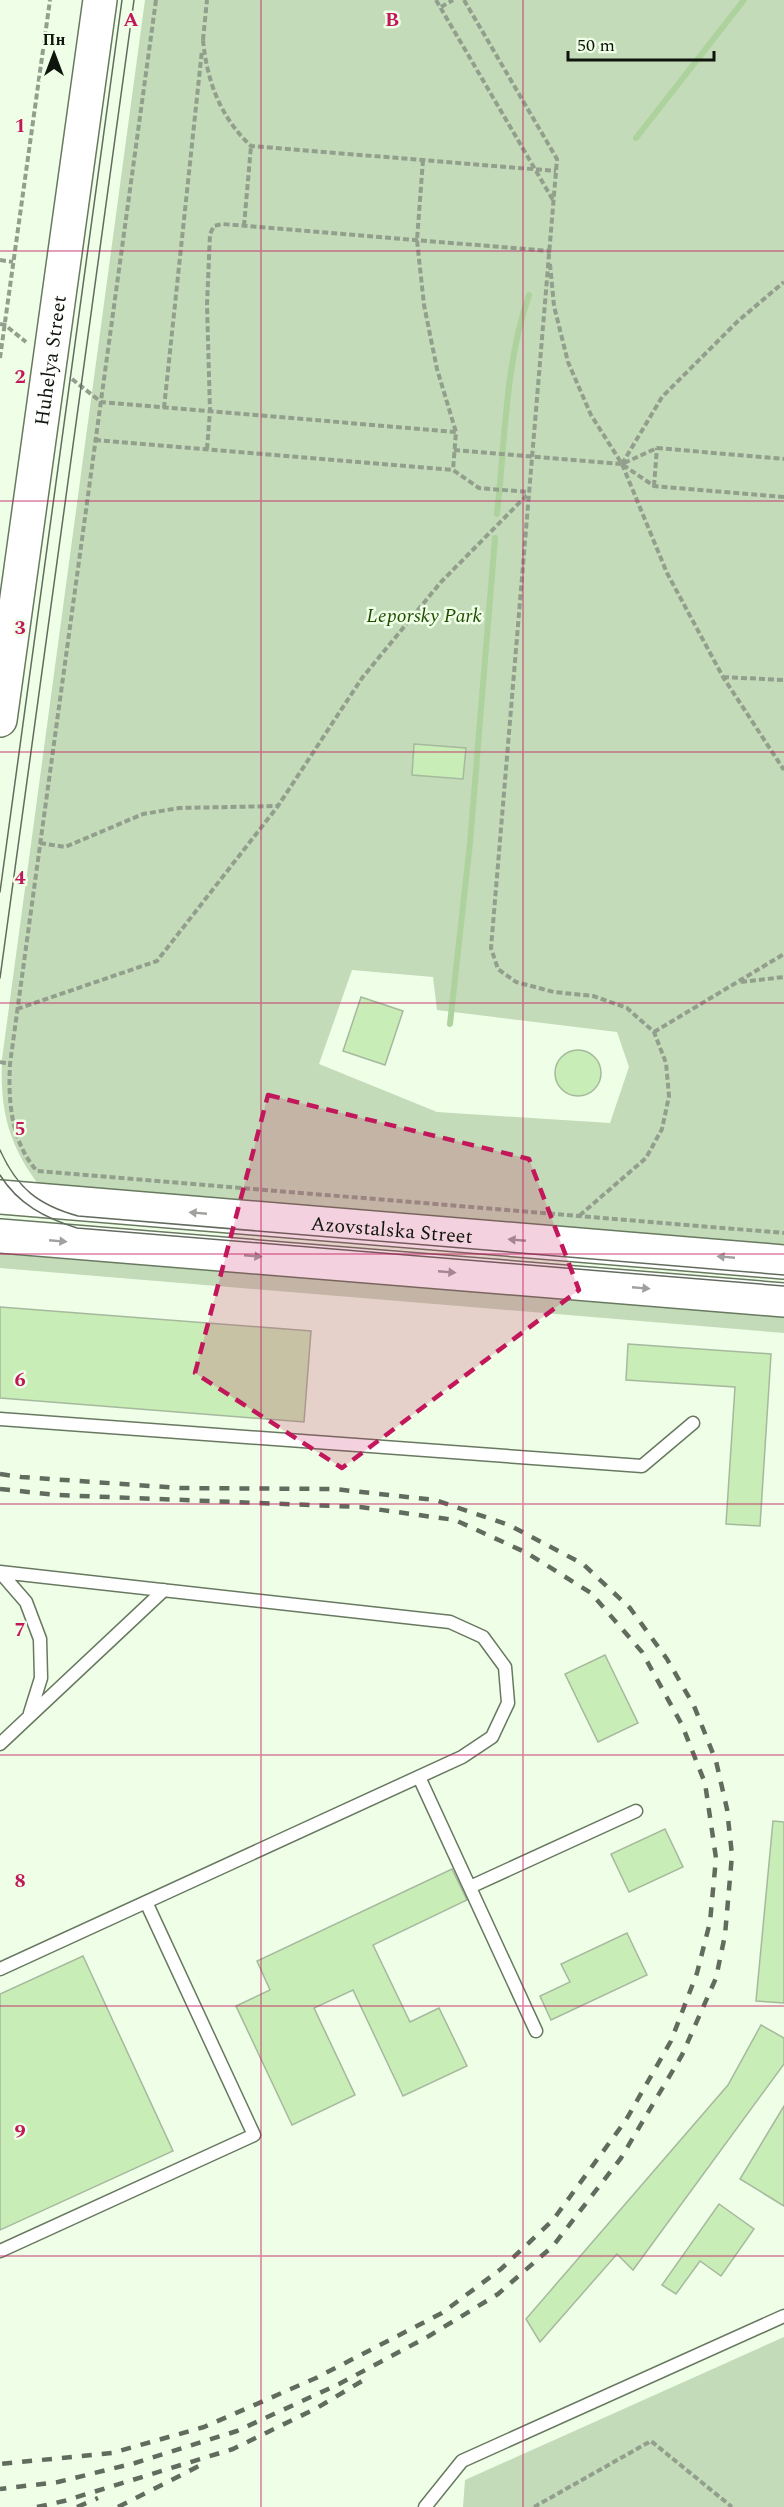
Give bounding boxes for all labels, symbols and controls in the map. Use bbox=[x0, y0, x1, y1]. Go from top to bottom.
text: A bbox=[123, 5, 139, 35]
text: B bbox=[385, 5, 399, 35]
north arrow bbox=[24, 24, 84, 84]
scale bar bbox=[568, 24, 714, 62]
text: Пн bbox=[42, 28, 66, 52]
text: 50 m bbox=[577, 32, 615, 59]
text: 1 bbox=[14, 111, 26, 141]
street label: Huhelya Street bbox=[27, 293, 75, 428]
text: 2 bbox=[14, 362, 26, 392]
park label: Leporsky Park bbox=[366, 601, 482, 631]
text: 3 bbox=[14, 613, 26, 643]
text: 4 bbox=[14, 863, 26, 893]
text: 5 bbox=[14, 1114, 26, 1144]
one-way arrow bbox=[188, 1208, 207, 1218]
street label: Azovstalska Street bbox=[309, 1209, 474, 1252]
one-way arrow bbox=[508, 1235, 527, 1245]
one-way arrow bbox=[49, 1236, 68, 1245]
one-way arrow bbox=[243, 1252, 262, 1261]
one-way arrow bbox=[716, 1252, 735, 1262]
one-way arrow bbox=[438, 1267, 457, 1277]
one-way arrow bbox=[632, 1283, 651, 1293]
text: 6 bbox=[14, 1365, 26, 1395]
text: 7 bbox=[14, 1615, 26, 1645]
text: 8 bbox=[14, 1866, 26, 1896]
text: 9 bbox=[14, 2117, 26, 2147]

